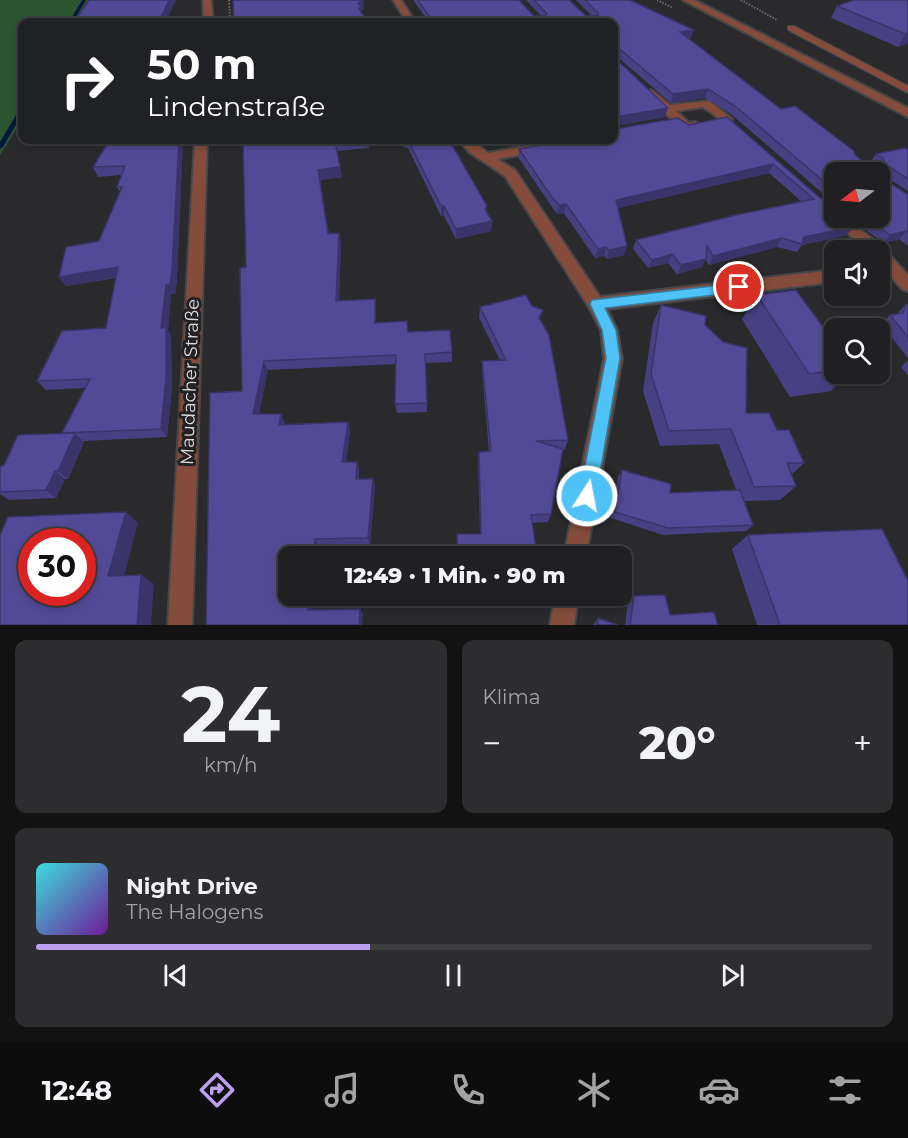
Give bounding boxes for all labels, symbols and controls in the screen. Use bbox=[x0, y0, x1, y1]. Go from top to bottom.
text: 50 m bbox=[147, 38, 256, 90]
icon: right bbox=[48, 42, 126, 120]
text: Lindenstraße bbox=[147, 90, 325, 123]
north arrow bbox=[824, 162, 890, 228]
map controls bbox=[824, 162, 890, 384]
button: sound bbox=[824, 240, 890, 306]
pin bbox=[713, 261, 764, 312]
icon: arrive bbox=[722, 270, 755, 303]
street label: Maudacher Straße bbox=[176, 299, 204, 465]
button: search bbox=[824, 318, 890, 384]
position arrow bbox=[555, 464, 619, 528]
speed limit sign: 30 bbox=[18, 528, 96, 606]
text: 12:49 · 1 Min. · 90 m bbox=[344, 562, 566, 589]
text: 24 bbox=[181, 666, 280, 762]
text: Klima bbox=[483, 685, 541, 709]
text: 20° bbox=[639, 715, 716, 770]
text: − bbox=[483, 723, 501, 763]
text: + bbox=[853, 723, 872, 763]
text: km/h bbox=[204, 753, 257, 777]
text: Night Drive bbox=[126, 873, 258, 900]
text: The Halogens bbox=[126, 900, 263, 924]
icon: previous bbox=[159, 959, 192, 992]
icon: pause bbox=[437, 959, 470, 992]
icon: next bbox=[716, 959, 749, 992]
icon: directions bbox=[196, 1069, 238, 1111]
icon: music bbox=[321, 1069, 363, 1111]
icon: phone bbox=[447, 1069, 489, 1111]
icon: climate bbox=[573, 1069, 615, 1111]
icon: car bbox=[698, 1069, 740, 1111]
icon: filters bbox=[824, 1069, 866, 1111]
text: 12:48 bbox=[42, 1074, 112, 1107]

